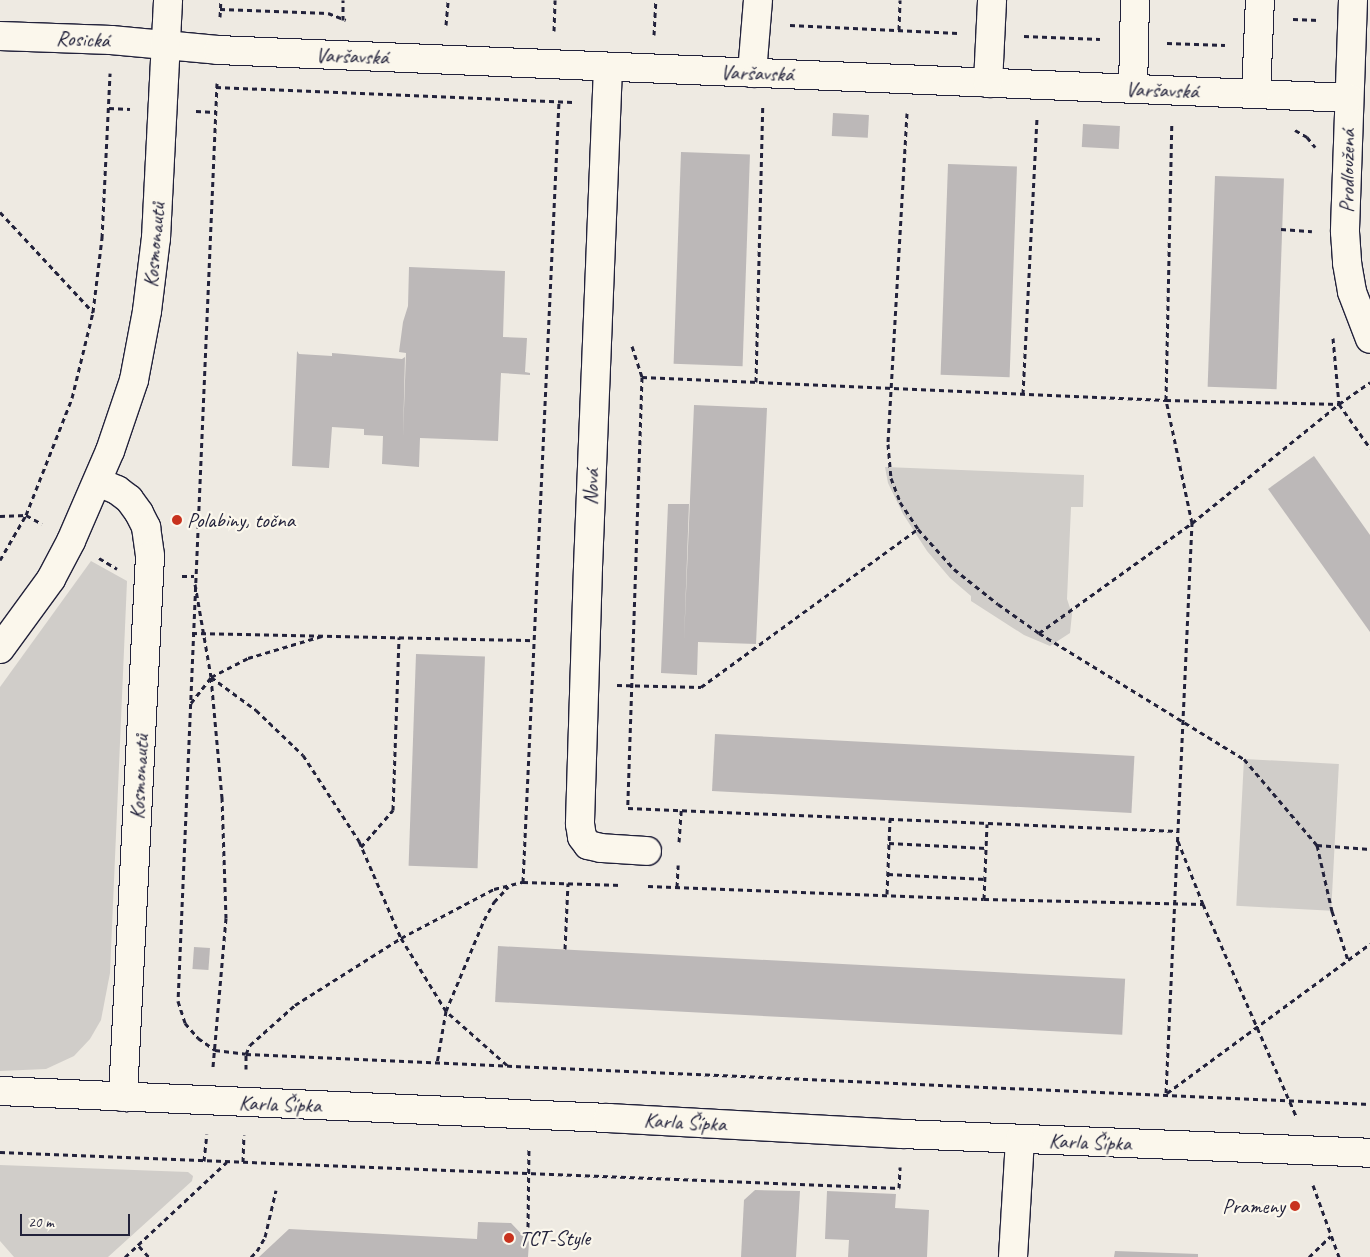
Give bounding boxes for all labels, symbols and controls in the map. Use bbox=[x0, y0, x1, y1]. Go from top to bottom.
street label: Rosická bbox=[55, 25, 111, 53]
street label: Varšavská bbox=[315, 42, 389, 70]
street label: Varšavská bbox=[720, 59, 794, 87]
street label: Varšavská bbox=[1125, 76, 1199, 104]
street label: Prodloužená bbox=[1334, 129, 1360, 213]
street label: Kosmonautů bbox=[138, 202, 170, 288]
street label: Nová bbox=[577, 468, 605, 506]
place label: Polabiny, točna bbox=[187, 507, 295, 533]
marker: Polabiny, točna bbox=[171, 514, 183, 526]
street label: Kosmonautů bbox=[124, 734, 154, 820]
street label: Karla Šípka bbox=[238, 1090, 322, 1118]
street label: Karla Šípka bbox=[643, 1107, 727, 1137]
street label: Karla Šípka bbox=[1048, 1128, 1132, 1156]
place label: Prameny bbox=[1222, 1193, 1285, 1219]
marker: Prameny bbox=[1289, 1200, 1301, 1212]
scale bar bbox=[22, 1204, 132, 1236]
text: 20 m bbox=[28, 1213, 54, 1232]
place label: TCT-Style bbox=[519, 1225, 590, 1251]
marker: TCT-Style bbox=[503, 1232, 515, 1244]

